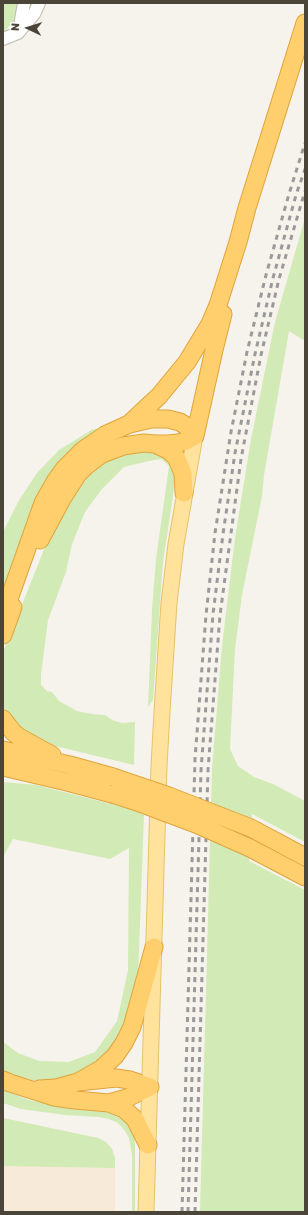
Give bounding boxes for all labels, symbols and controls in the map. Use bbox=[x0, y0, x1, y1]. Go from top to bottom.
north arrow bbox=[8, 8, 48, 48]
text: N bbox=[9, 23, 22, 32]

